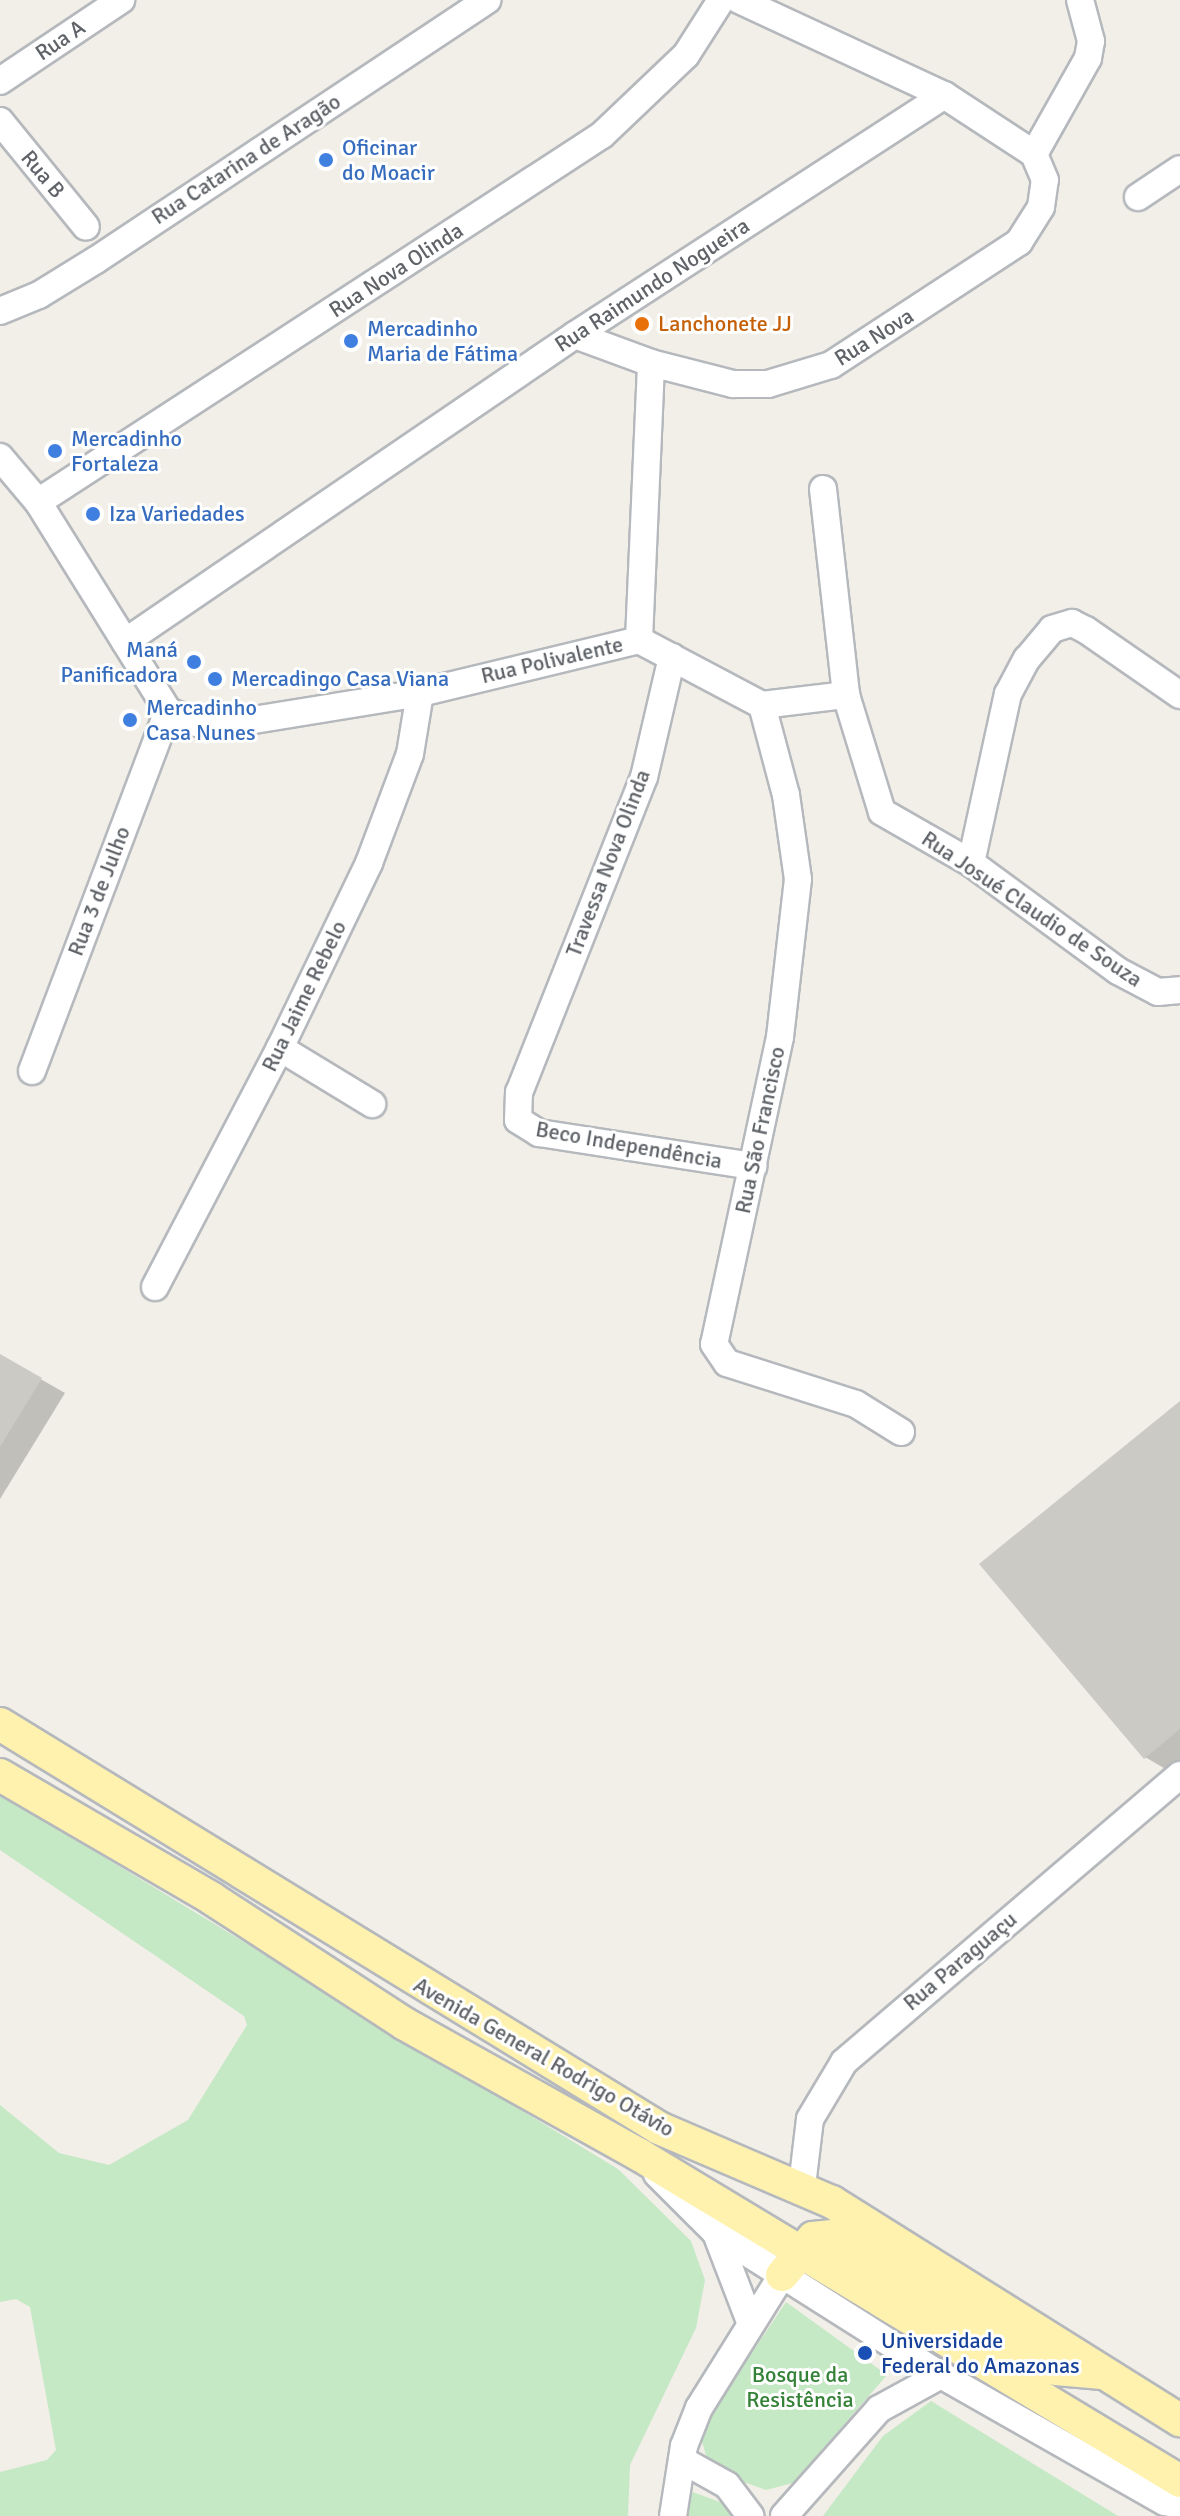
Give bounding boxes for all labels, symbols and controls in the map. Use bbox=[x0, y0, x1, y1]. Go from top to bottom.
street label: Rua A bbox=[30, 14, 90, 66]
street label: Rua Catarina de Aragão bbox=[146, 88, 346, 230]
place label: Oficinar do Moacir bbox=[342, 134, 435, 186]
street label: Rua B bbox=[16, 145, 70, 203]
marker: Oficinar do Moacir bbox=[317, 151, 335, 169]
street label: Rua Raimundo Nogueira bbox=[550, 212, 754, 358]
street label: Rua Nova Olinda bbox=[324, 217, 468, 323]
street label: Rua Nova bbox=[830, 302, 918, 372]
place label: Lanchonete JJ bbox=[658, 311, 792, 337]
place label: Mercadinho Maria de Fátima bbox=[367, 315, 518, 366]
marker: Lanchonete JJ bbox=[633, 315, 651, 333]
marker: Mercadinho Maria de Fátima bbox=[342, 332, 360, 350]
place label: Mercadinho Fortaleza bbox=[71, 425, 182, 476]
marker: Mercadinho Fortaleza bbox=[46, 442, 64, 460]
place label: Iza Variedades bbox=[109, 501, 245, 527]
marker: Iza Variedades bbox=[84, 505, 102, 523]
street label: Rua Polivalente bbox=[478, 631, 626, 689]
place label: Maná Panificadora bbox=[61, 636, 178, 688]
marker: Maná Panificadora bbox=[185, 653, 203, 671]
place label: Mercadingo Casa Viana bbox=[231, 666, 449, 692]
marker: Mercadingo Casa Viana bbox=[206, 670, 224, 688]
place label: Mercadinho Casa Nunes bbox=[146, 694, 257, 746]
marker: Mercadinho Casa Nunes bbox=[121, 711, 139, 729]
street label: Travessa Nova Olinda bbox=[560, 766, 656, 960]
street label: Rua 3 de Julho bbox=[62, 822, 136, 960]
street label: Rua Josué Claudio de Souza bbox=[917, 825, 1147, 993]
street label: Rua Jaime Rebelo bbox=[256, 916, 352, 1076]
street label: Rua São Francisco bbox=[729, 1044, 791, 1216]
street label: Beco Independência bbox=[534, 1116, 724, 1174]
street label: Rua Paraguaçu bbox=[898, 1906, 1022, 2016]
street label: Avenida General Rodrigo Otávio bbox=[409, 1971, 679, 2143]
place label: Universidade Federal do Amazonas bbox=[881, 2327, 1080, 2378]
marker: Universidade Federal do Amazonas bbox=[856, 2344, 874, 2362]
park label: Bosque da Resistência bbox=[746, 2361, 854, 2412]

